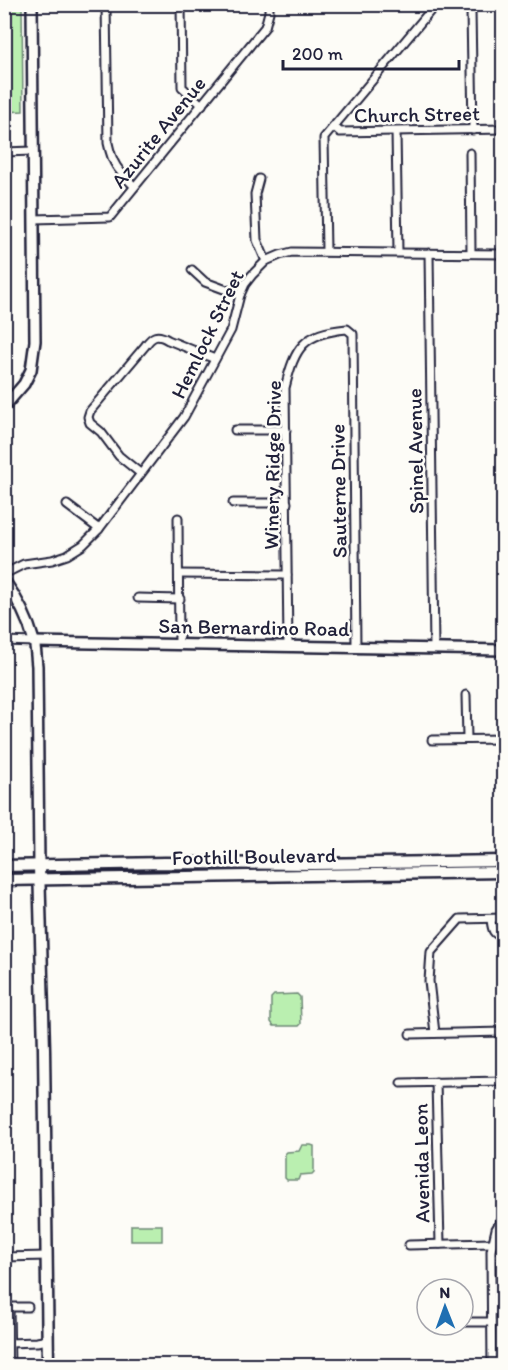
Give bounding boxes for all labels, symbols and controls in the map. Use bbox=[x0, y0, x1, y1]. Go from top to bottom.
scale bar bbox=[283, 33, 458, 71]
text: 200 m bbox=[292, 43, 343, 65]
street label: Azurite Avenue bbox=[105, 71, 211, 193]
street label: Church Street bbox=[354, 100, 480, 128]
street label: Hemlock Street bbox=[165, 265, 249, 402]
street label: Winery Ridge Drive bbox=[258, 380, 286, 550]
street label: Spinel Avenue bbox=[401, 388, 429, 514]
street label: Sauterne Drive bbox=[324, 424, 352, 558]
street label: San Bernardino Road bbox=[158, 613, 350, 641]
street label: Foothill Boulevard bbox=[172, 842, 336, 870]
street label: Avenida Leon bbox=[407, 1103, 435, 1223]
north arrow bbox=[415, 1277, 475, 1337]
text: N bbox=[439, 1283, 450, 1302]

